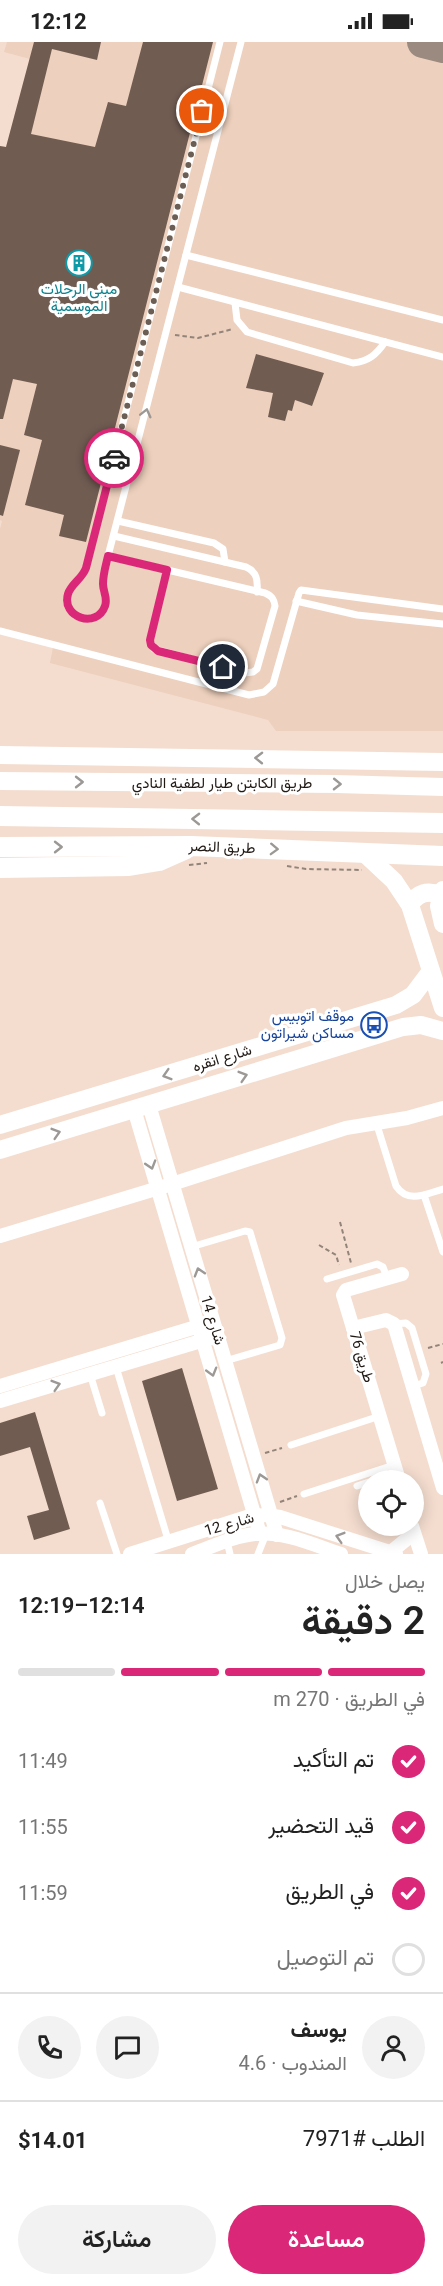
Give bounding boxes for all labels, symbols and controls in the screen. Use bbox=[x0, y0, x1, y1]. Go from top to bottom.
text: 12:12 bbox=[30, 9, 87, 34]
pin bbox=[176, 85, 227, 136]
icon: bag bbox=[185, 94, 218, 127]
building icon: مبنى الرحلات الموسمية bbox=[64, 248, 94, 278]
place label: مبنى الرحلات الموسمية bbox=[41, 280, 117, 315]
one-way arrow bbox=[138, 408, 151, 418]
courier bbox=[84, 428, 144, 488]
icon: car bbox=[98, 442, 131, 475]
pin bbox=[197, 641, 248, 692]
icon: home bbox=[206, 650, 239, 683]
one-way arrow bbox=[254, 752, 263, 764]
street label: طريق الكابتن طيار لطفية النادي bbox=[132, 774, 313, 796]
one-way arrow bbox=[75, 776, 84, 788]
one-way arrow bbox=[333, 778, 342, 790]
one-way arrow bbox=[191, 813, 200, 825]
street label: طريق النصر bbox=[187, 837, 256, 858]
one-way arrow bbox=[54, 841, 63, 853]
one-way arrow bbox=[270, 843, 279, 855]
place label: موقف اتوبيس مساكن شيراتون bbox=[261, 1007, 354, 1043]
bus stop icon: موقف اتوبيس مساكن شيراتون bbox=[359, 1010, 389, 1040]
street label: شارع انقره bbox=[190, 1040, 254, 1077]
one-way arrow bbox=[162, 1068, 173, 1080]
one-way arrow bbox=[237, 1071, 248, 1083]
one-way arrow bbox=[50, 1128, 61, 1140]
one-way arrow bbox=[144, 1159, 156, 1170]
one-way arrow bbox=[194, 1267, 206, 1277]
street label: شارع 14 bbox=[195, 1293, 229, 1348]
street label: طريق 76 bbox=[345, 1329, 378, 1385]
one-way arrow bbox=[205, 1366, 217, 1377]
one-way arrow bbox=[50, 1380, 61, 1392]
map controls bbox=[358, 1470, 424, 1536]
button: locate bbox=[358, 1470, 424, 1536]
one-way arrow bbox=[256, 1474, 268, 1484]
street label: شارع 12 bbox=[202, 1508, 257, 1542]
one-way arrow bbox=[335, 1531, 346, 1544]
text: يصل خلال bbox=[345, 1569, 425, 1593]
text: 12:14–12:19 bbox=[18, 1593, 145, 1618]
text: 2 دقيقة bbox=[301, 1598, 425, 1644]
text: في الطريق · 270 m bbox=[273, 1687, 425, 1711]
icon: check bbox=[392, 1745, 425, 1778]
text: تم التأكيد bbox=[293, 1747, 374, 1772]
text: 11:49 bbox=[18, 1749, 68, 1773]
icon: check bbox=[392, 1811, 425, 1844]
text: قيد التحضير bbox=[268, 1813, 374, 1838]
text: 11:55 bbox=[18, 1815, 68, 1839]
icon: check bbox=[392, 1877, 425, 1910]
text: في الطريق bbox=[286, 1879, 374, 1904]
text: 11:59 bbox=[18, 1881, 68, 1905]
text: تم التوصيل bbox=[277, 1945, 374, 1970]
button: phone bbox=[18, 2016, 81, 2079]
button: chat bbox=[96, 2016, 159, 2079]
button: person bbox=[362, 2016, 425, 2079]
text: يوسف bbox=[291, 2017, 347, 2042]
text: المندوب · 4.6 bbox=[238, 2051, 347, 2075]
text: الطلب #7971 bbox=[303, 2126, 425, 2151]
text: $14.01 bbox=[18, 2128, 88, 2153]
button: مشاركة bbox=[18, 2205, 216, 2274]
button: مساعدة bbox=[228, 2205, 425, 2274]

